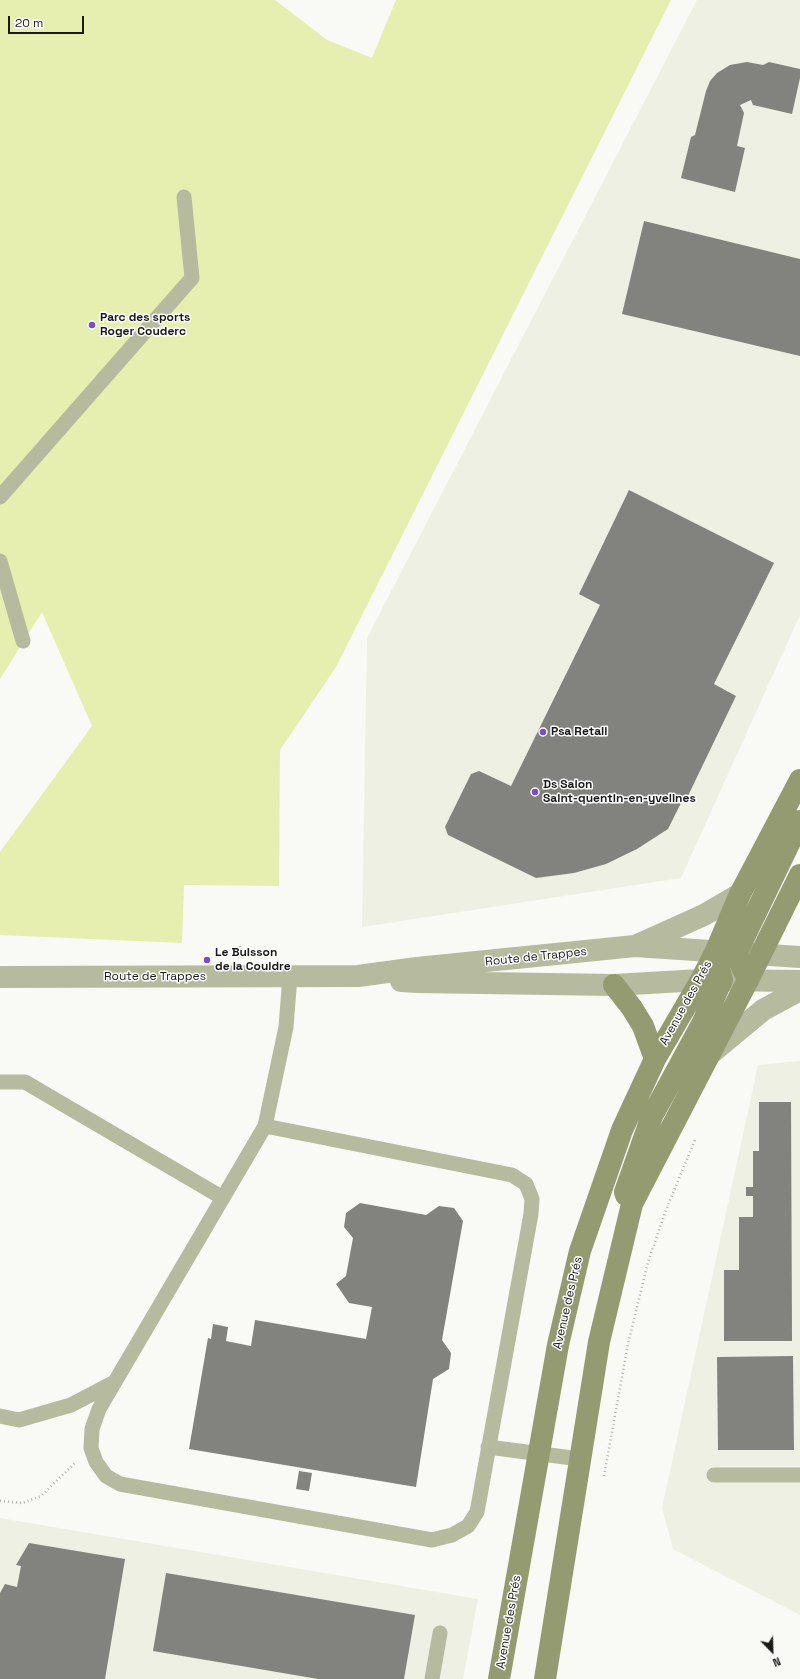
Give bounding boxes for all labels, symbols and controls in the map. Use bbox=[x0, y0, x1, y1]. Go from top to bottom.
scale bar bbox=[10, 8, 86, 34]
text: 20 m bbox=[15, 15, 43, 31]
place label: Parc des sports Roger Couderc bbox=[100, 311, 190, 339]
marker: Parc des sports Roger Couderc bbox=[87, 320, 97, 330]
place label: Psa Retail bbox=[551, 725, 607, 739]
marker: Psa Retail bbox=[538, 727, 548, 737]
place label: Ds Salon Saint-quentin-en-yvelines bbox=[543, 778, 696, 806]
marker: Ds Salon Saint-quentin-en-yvelines bbox=[530, 787, 540, 797]
street label: Route de Trappes bbox=[485, 945, 587, 969]
place label: Le Buisson de la Couldre bbox=[215, 946, 291, 974]
marker: Le Buisson de la Couldre bbox=[202, 955, 212, 965]
street label: Avenue des Prés bbox=[657, 958, 715, 1048]
street label: Route de Trappes bbox=[104, 970, 206, 984]
street label: Avenue des Prés bbox=[550, 1255, 586, 1351]
street label: Avenue des Prés bbox=[494, 1574, 524, 1670]
north arrow bbox=[752, 1631, 792, 1671]
text: N bbox=[771, 1654, 783, 1670]

